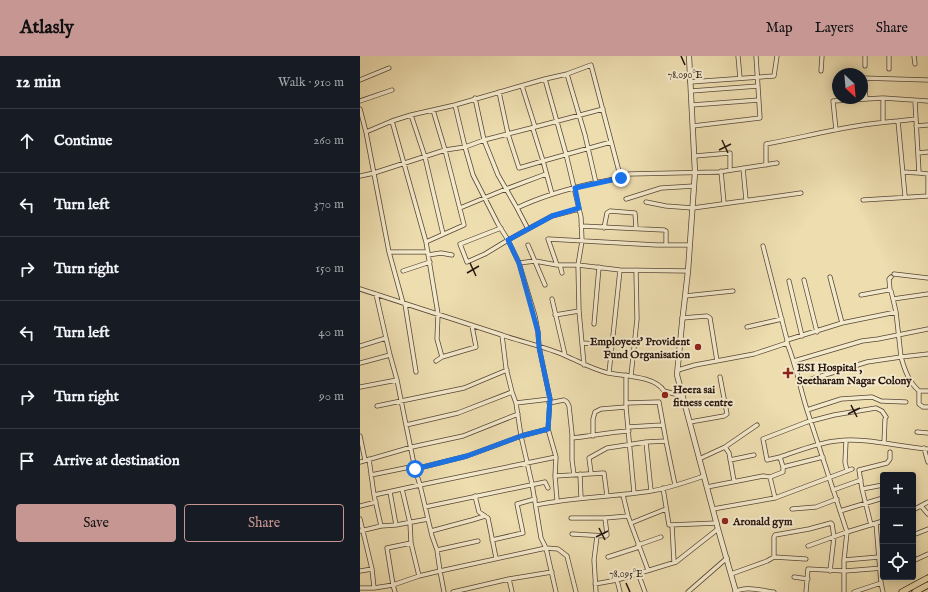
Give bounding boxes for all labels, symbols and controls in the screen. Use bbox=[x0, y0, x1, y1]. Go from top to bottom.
text: Atlasly bbox=[20, 16, 74, 40]
text: Map bbox=[766, 19, 793, 37]
text: Layers bbox=[815, 19, 854, 37]
text: Share bbox=[876, 19, 908, 37]
north arrow bbox=[832, 68, 868, 104]
text: 78.090°E bbox=[667, 69, 703, 82]
text: 12 min bbox=[16, 72, 61, 93]
text: Walk · 910 m bbox=[278, 74, 344, 91]
icon: ahead bbox=[16, 130, 38, 152]
text: Continue bbox=[54, 131, 112, 150]
text: 260 m bbox=[313, 132, 344, 149]
route end bbox=[612, 169, 630, 187]
icon: left bbox=[16, 194, 38, 216]
text: Turn left bbox=[54, 195, 110, 214]
text: 370 m bbox=[314, 196, 344, 213]
icon: right bbox=[16, 258, 38, 280]
text: Turn right bbox=[54, 259, 119, 278]
text: 150 m bbox=[315, 260, 344, 277]
icon: left bbox=[16, 322, 38, 344]
text: Turn left bbox=[54, 323, 110, 342]
text: 40 m bbox=[318, 324, 344, 341]
place label: Employees' Provident Fund Organisation bbox=[590, 335, 690, 362]
marker: Employees' Provident Fund Organisation bbox=[693, 342, 703, 352]
place label: ESI Hospital , Seetharam Nagar Colony bbox=[797, 361, 912, 388]
marker: ESI Hospital , Seetharam Nagar Colony bbox=[782, 367, 794, 379]
place label: Heera sai fitness centre bbox=[673, 383, 733, 410]
icon: right bbox=[16, 386, 38, 408]
text: Turn right bbox=[54, 387, 119, 406]
text: 90 m bbox=[319, 388, 344, 405]
marker: Heera sai fitness centre bbox=[660, 390, 670, 400]
icon: arrive bbox=[16, 450, 38, 472]
text: Arrive at destination bbox=[54, 451, 180, 470]
route start bbox=[406, 460, 424, 478]
map controls bbox=[880, 472, 916, 580]
button: + bbox=[880, 472, 916, 508]
button: Save bbox=[16, 504, 176, 542]
button: Share bbox=[184, 504, 344, 542]
button: − bbox=[880, 508, 916, 544]
place label: Aronald gym bbox=[732, 515, 793, 529]
marker: Aronald gym bbox=[720, 516, 730, 526]
button: locate bbox=[880, 544, 916, 580]
text: 78.095°E bbox=[609, 568, 643, 581]

